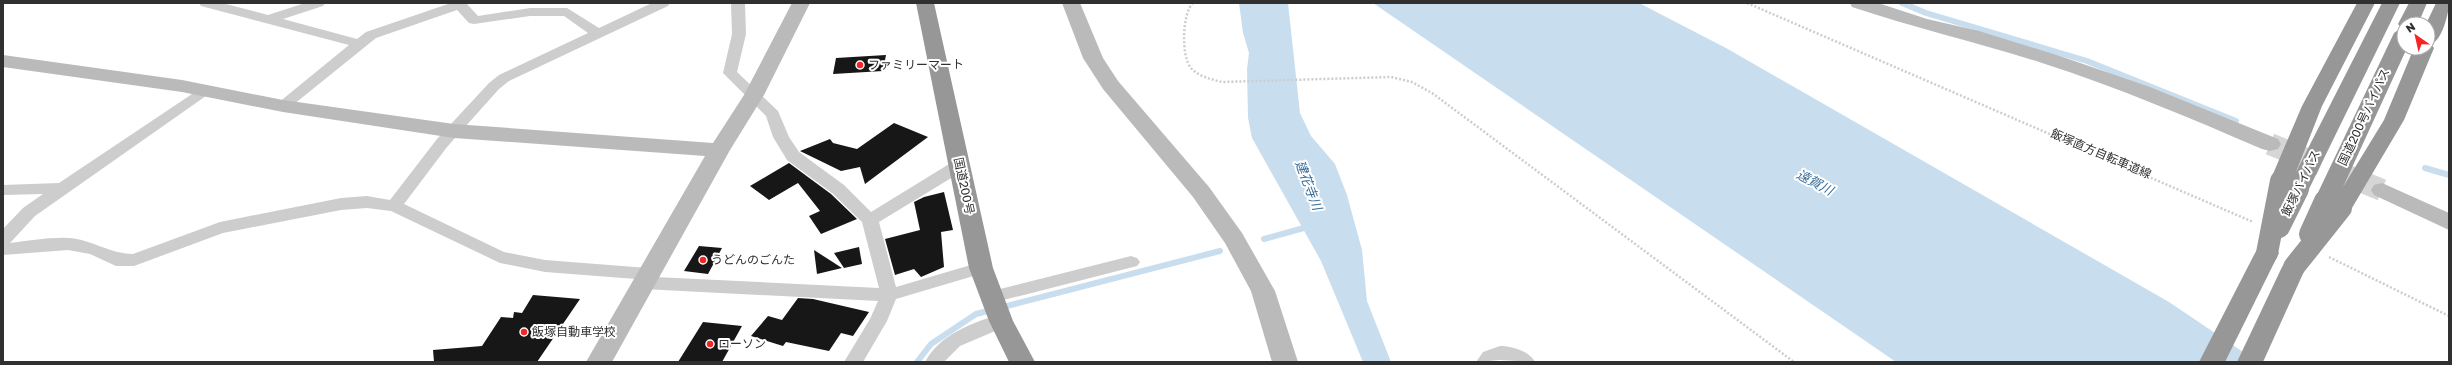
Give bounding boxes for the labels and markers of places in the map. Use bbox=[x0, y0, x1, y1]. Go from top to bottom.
place label: ファミリーマート bbox=[868, 57, 964, 72]
marker: ファミリーマート bbox=[855, 60, 865, 70]
place label: うどんのごんた bbox=[711, 252, 795, 267]
marker: うどんのごんた bbox=[698, 255, 708, 265]
place label: 飯塚自動車学校 bbox=[532, 324, 616, 339]
marker: 飯塚自動車学校 bbox=[519, 327, 529, 337]
place label: ローソン bbox=[718, 336, 766, 351]
marker: ローソン bbox=[705, 339, 715, 349]

